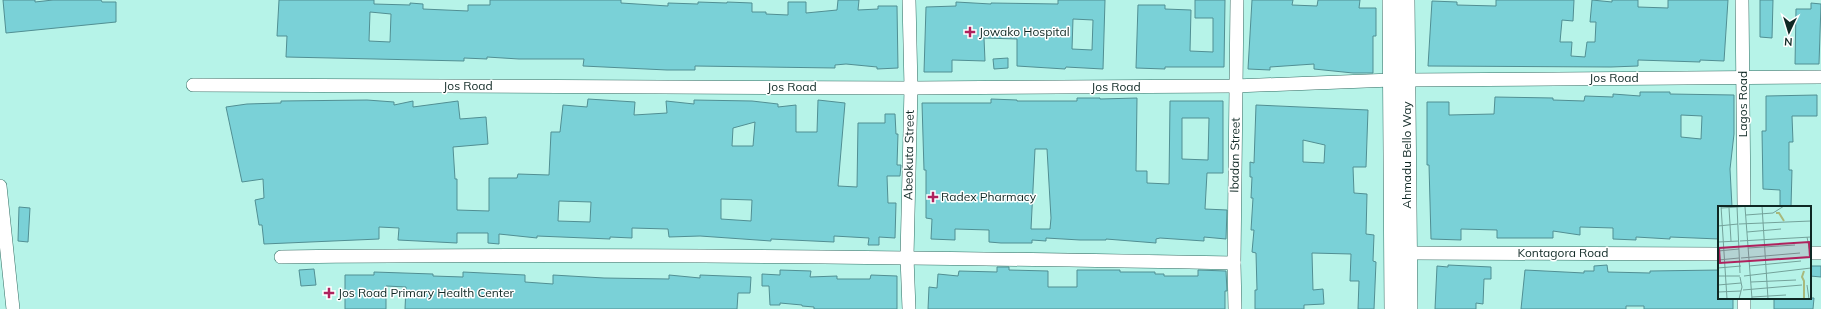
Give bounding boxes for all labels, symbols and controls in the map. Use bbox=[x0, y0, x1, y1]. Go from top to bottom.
north arrow bbox=[1769, 12, 1809, 52]
place label: Jowako Hospital bbox=[979, 24, 1070, 39]
marker: Jowako Hospital bbox=[964, 26, 976, 38]
text: N bbox=[1784, 35, 1793, 49]
street label: Jos Road bbox=[1589, 70, 1639, 85]
street label: Lagos Road bbox=[1735, 71, 1750, 137]
street label: Jos Road bbox=[443, 78, 493, 93]
street label: Jos Road bbox=[767, 79, 817, 94]
street label: Jos Road bbox=[1091, 79, 1141, 94]
street label: Ahmadu Bello Way bbox=[1399, 101, 1414, 209]
street label: Abeokuta Street bbox=[900, 110, 917, 200]
street label: Ibadan Street bbox=[1226, 117, 1243, 193]
place label: Radex Pharmacy bbox=[941, 189, 1037, 204]
marker: Radex Pharmacy bbox=[928, 192, 938, 202]
inset map bbox=[1718, 206, 1811, 299]
street label: Kontagora Road bbox=[1518, 245, 1608, 260]
place label: Jos Road Primary Health Center bbox=[338, 285, 514, 300]
marker: Jos Road Primary Health Center bbox=[323, 287, 335, 299]

